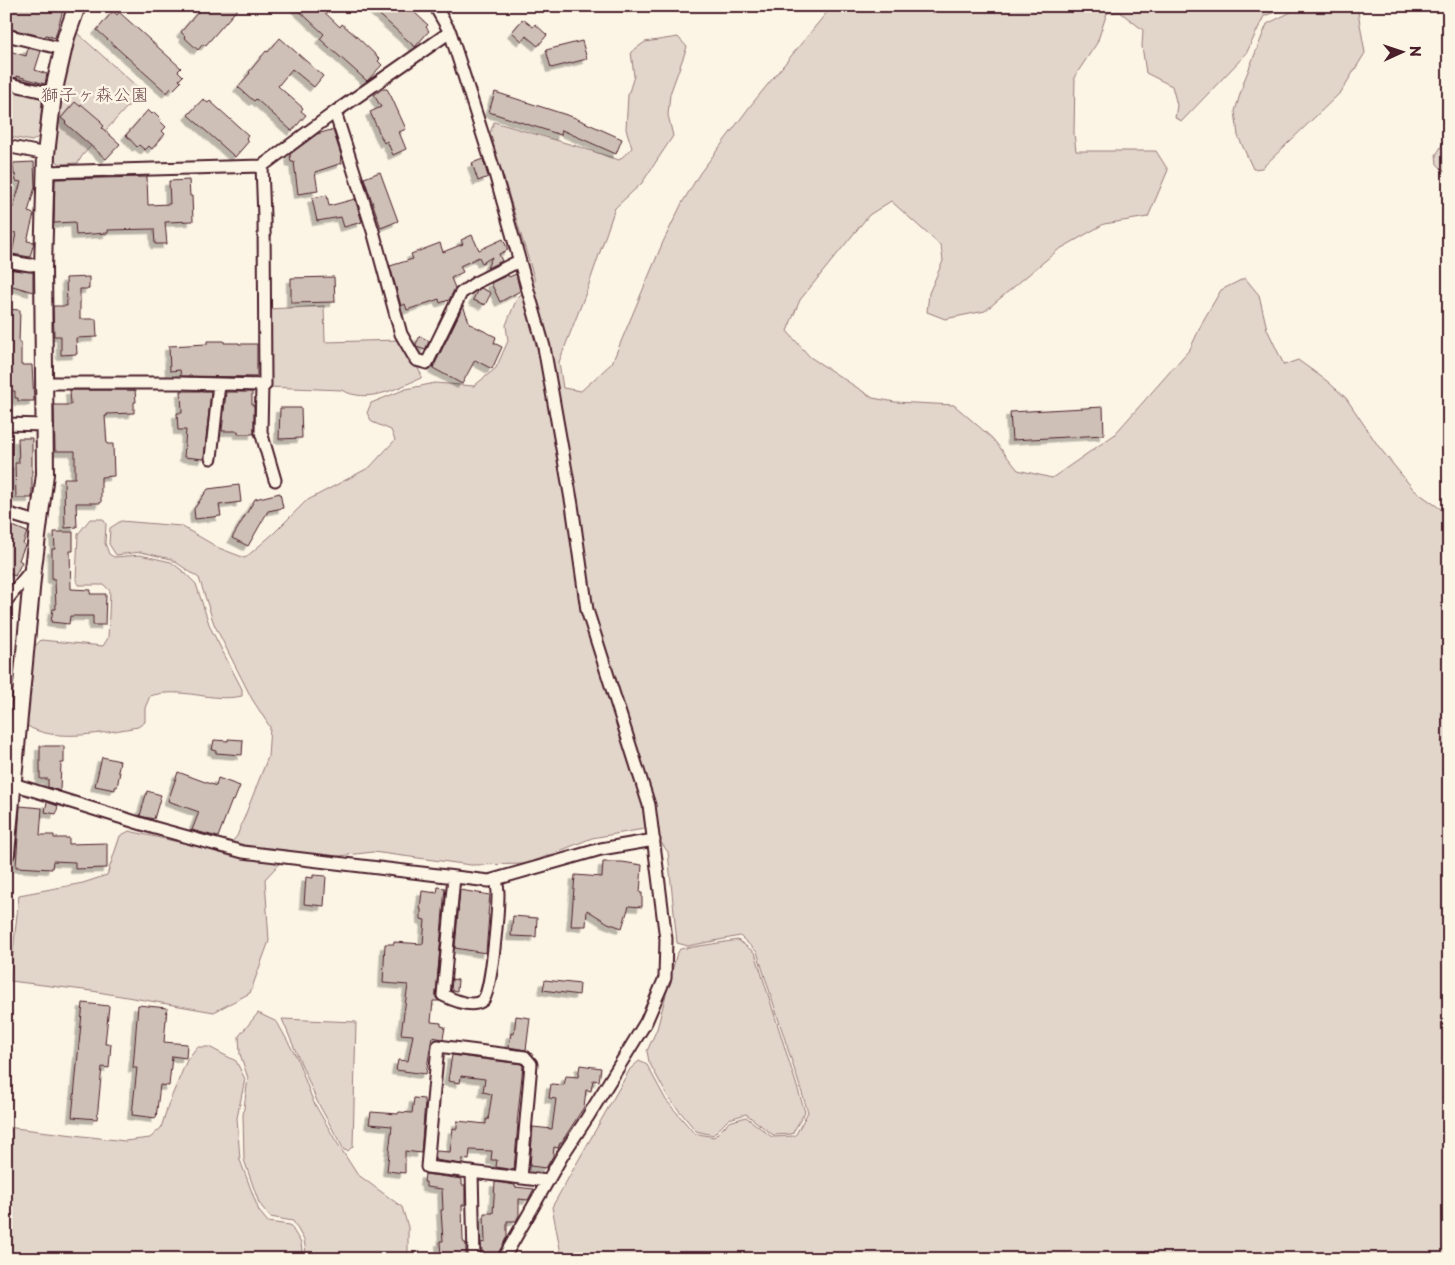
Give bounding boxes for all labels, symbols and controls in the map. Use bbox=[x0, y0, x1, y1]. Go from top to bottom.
north arrow bbox=[1378, 28, 1428, 78]
text: N bbox=[1405, 45, 1426, 57]
park label: 獅子ヶ森公園 bbox=[41, 80, 149, 107]

